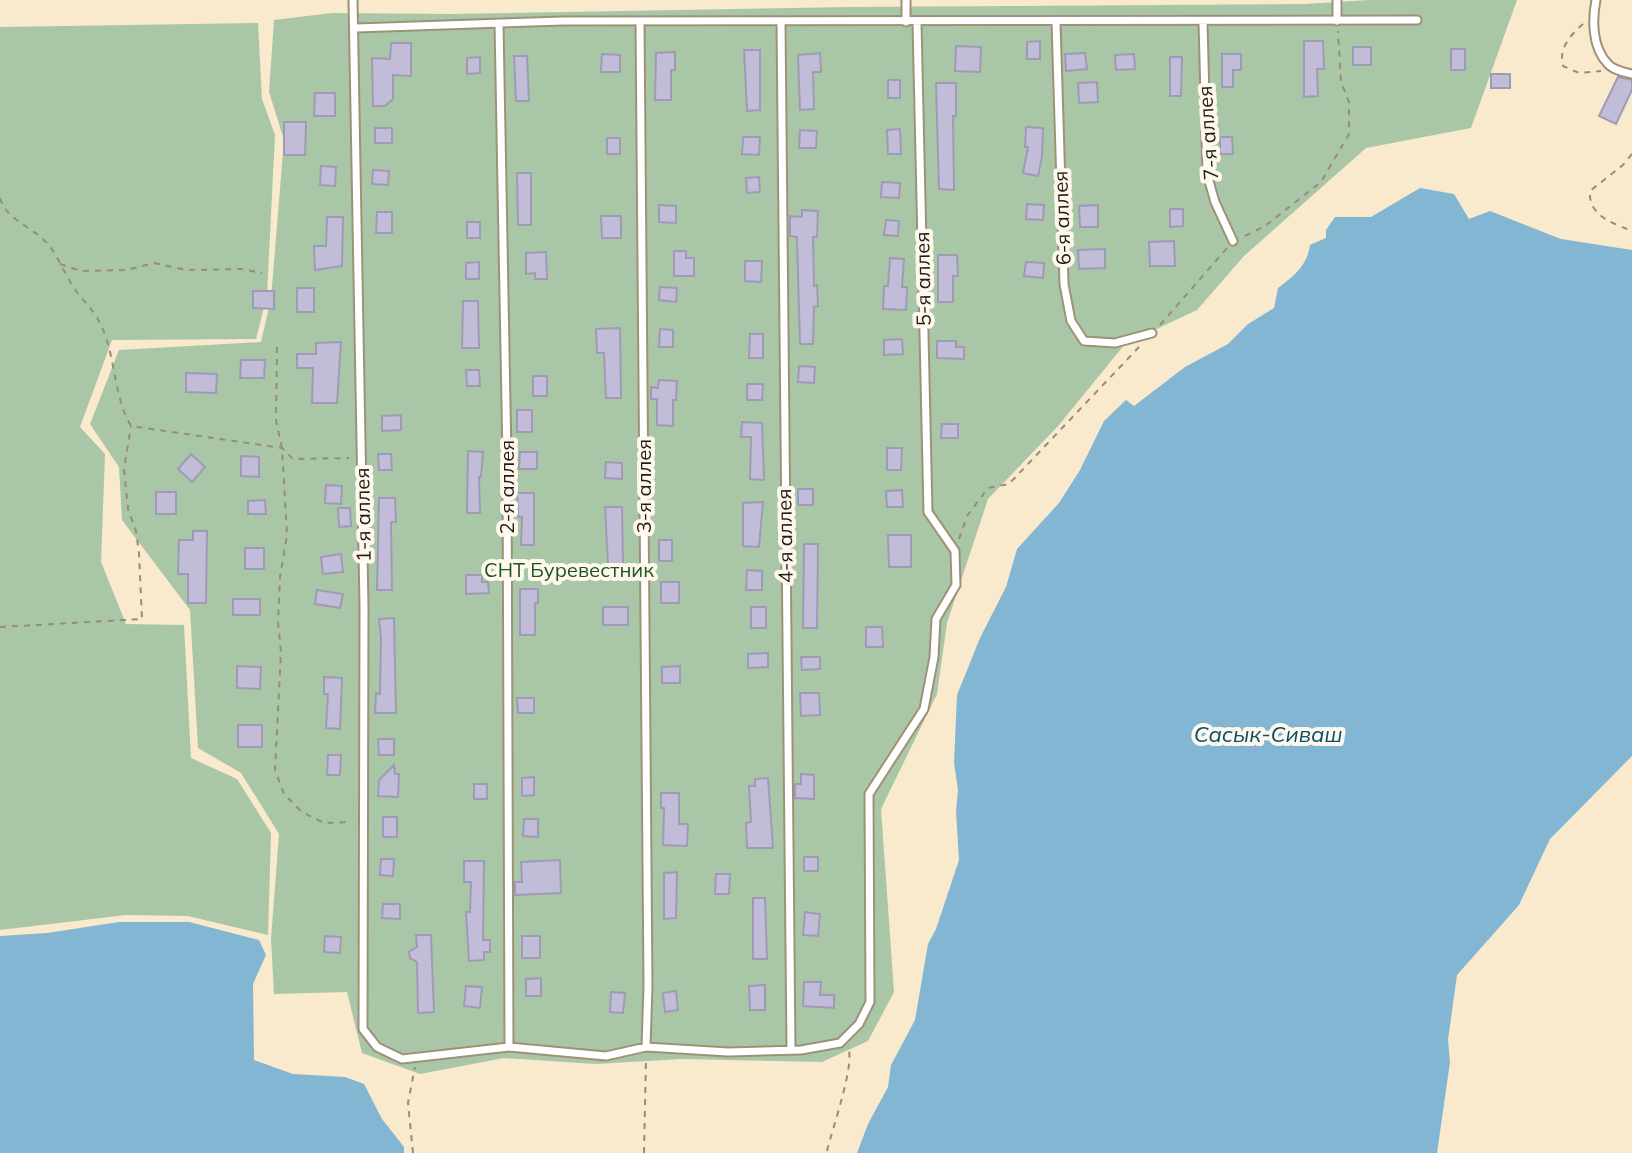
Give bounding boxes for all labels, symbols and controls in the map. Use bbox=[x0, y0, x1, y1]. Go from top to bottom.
street label: 7-я аллея bbox=[1192, 85, 1223, 181]
street label: 6-я аллея bbox=[1047, 170, 1076, 266]
street label: 5-я аллея bbox=[909, 232, 936, 326]
street label: 3-я аллея bbox=[631, 439, 656, 533]
street label: 2-я аллея bbox=[494, 440, 519, 534]
street label: 1-я аллея bbox=[349, 468, 376, 562]
street label: 4-я аллея bbox=[771, 489, 798, 583]
park label: СНТ Буревестник bbox=[484, 557, 654, 582]
water label: Сасык-Сиваш bbox=[1194, 720, 1342, 748]

